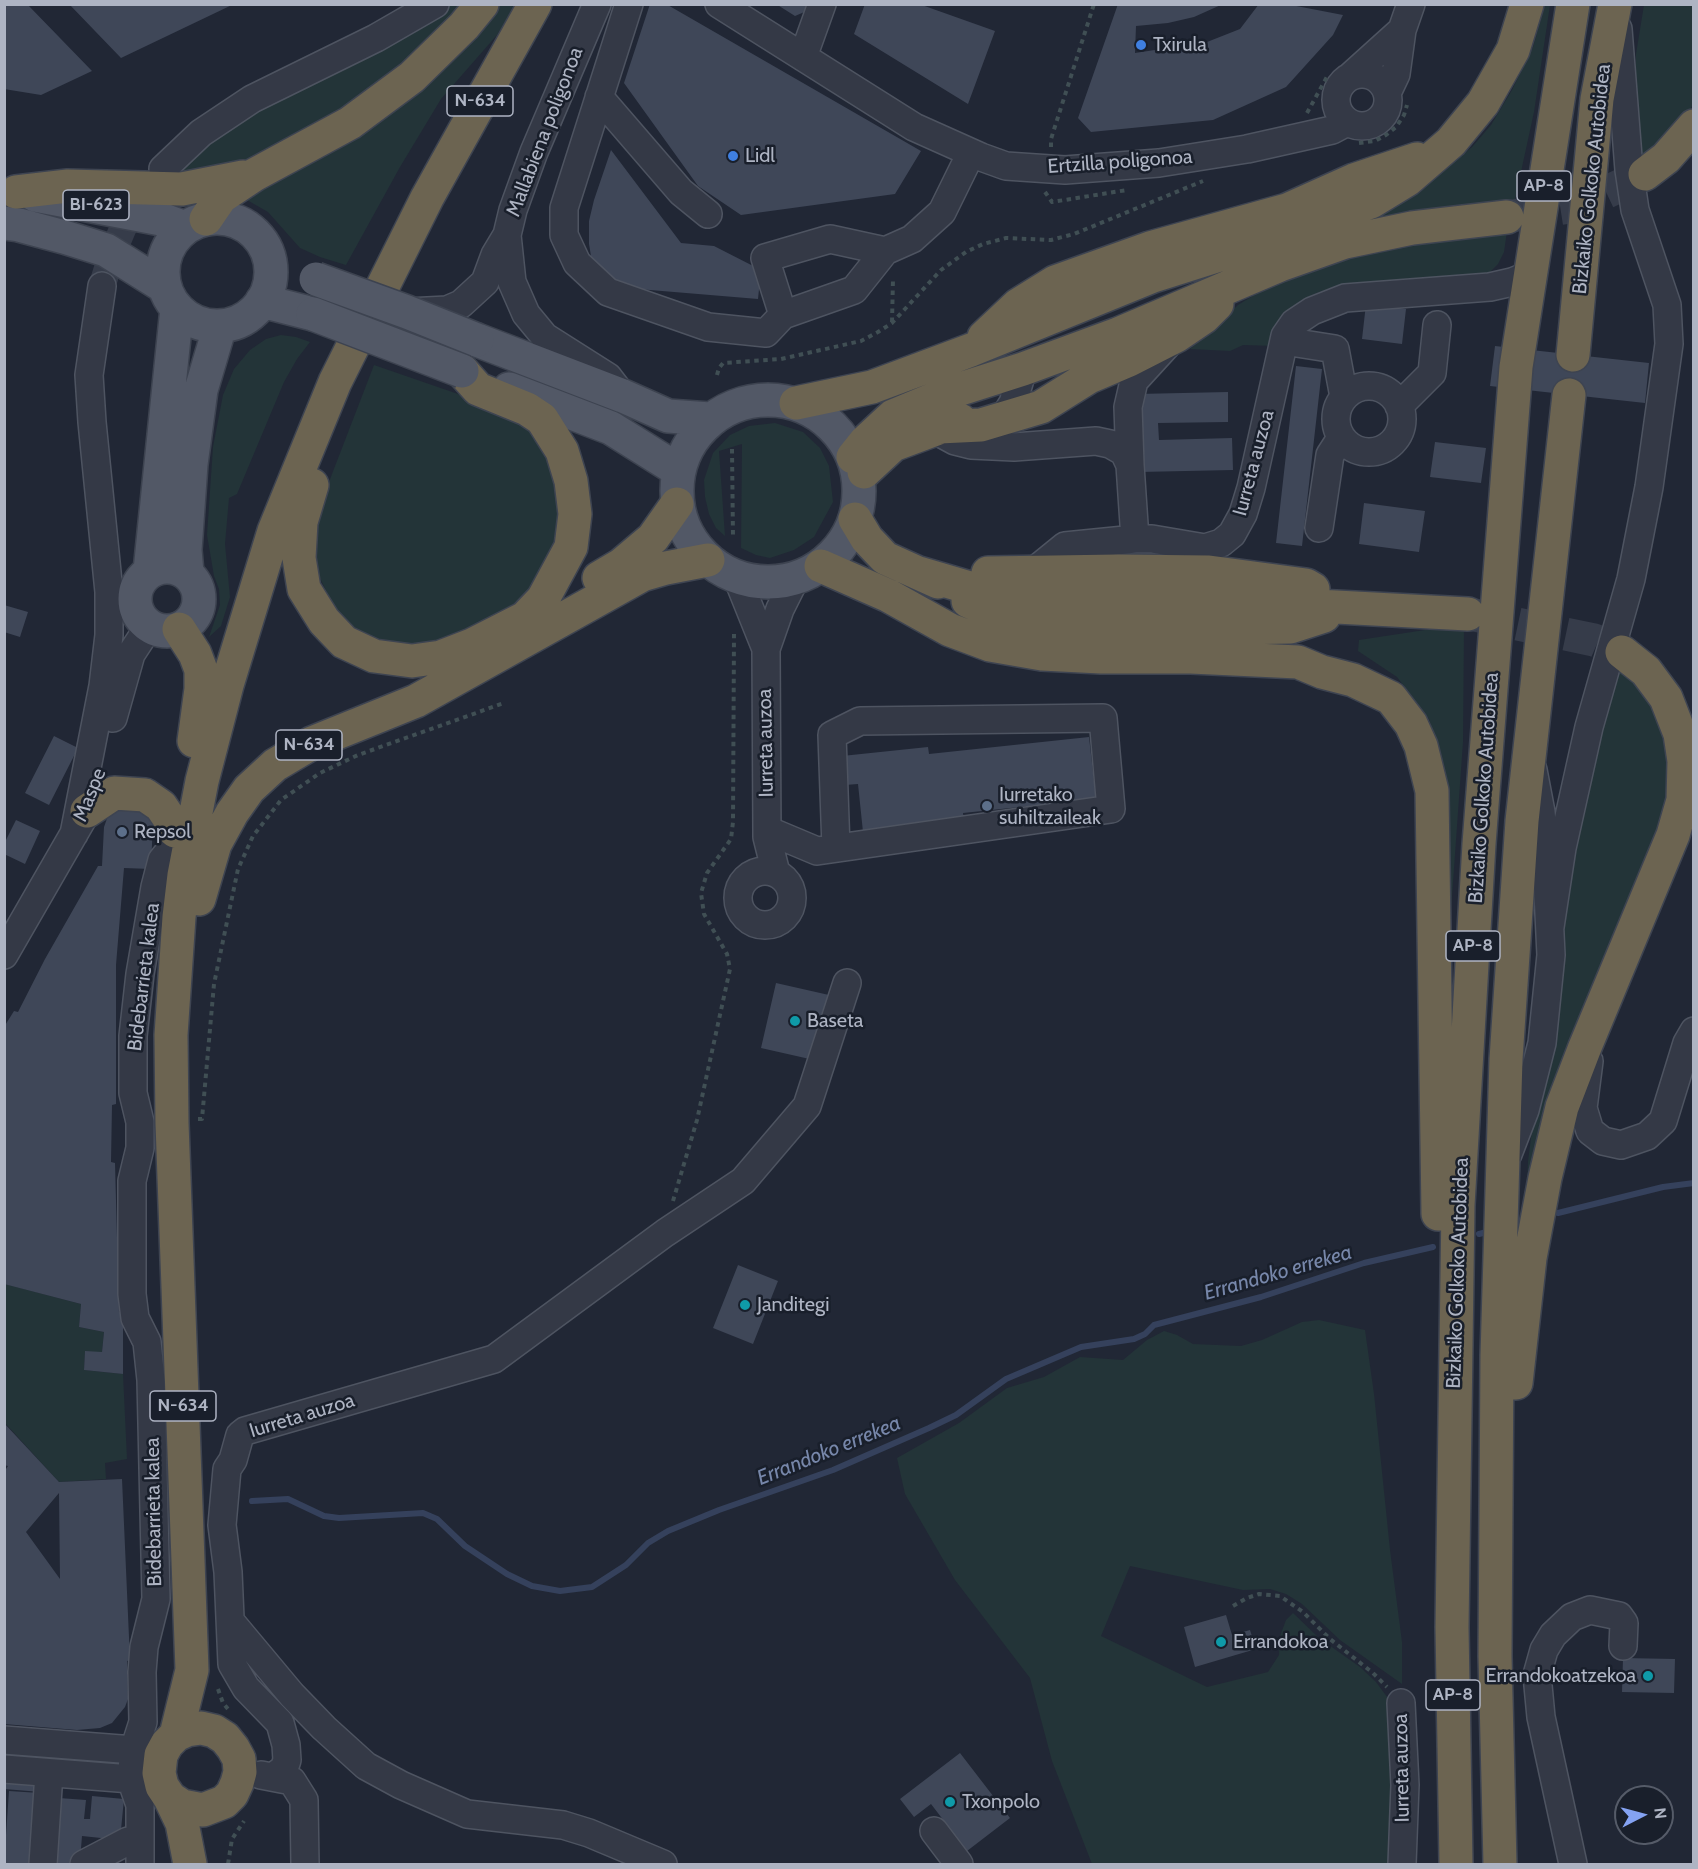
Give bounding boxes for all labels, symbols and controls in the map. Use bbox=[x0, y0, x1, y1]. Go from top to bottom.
place label: Txirula bbox=[1153, 33, 1207, 57]
marker: Txirula bbox=[1134, 38, 1148, 52]
street label: Mallabiena poligonoa bbox=[502, 44, 588, 220]
street label: Bizkaiko Golkoko Autobidea bbox=[1568, 63, 1616, 295]
road number: N-634 bbox=[447, 86, 513, 116]
place label: Lidl bbox=[745, 144, 775, 168]
street label: Ertzilla poligonoa bbox=[1047, 145, 1193, 179]
marker: Lidl bbox=[726, 149, 740, 163]
road number: AP-8 bbox=[1517, 171, 1571, 201]
road number: BI-623 bbox=[63, 190, 129, 220]
street label: Iurreta auzoa bbox=[1228, 407, 1280, 519]
street label: Bizkaiko Golkoko Autobidea bbox=[1464, 672, 1504, 904]
street label: Iurreta auzoa bbox=[753, 688, 779, 798]
road number: N-634 bbox=[276, 730, 342, 760]
street label: Maspe bbox=[69, 765, 111, 825]
place label: Iurretako suhiltzaileak bbox=[999, 783, 1101, 830]
marker: Iurretako suhiltzaileak bbox=[980, 799, 994, 813]
place label: Repsol bbox=[134, 820, 191, 844]
marker: Repsol bbox=[115, 825, 129, 839]
street label: Bidebarrieta kalea bbox=[123, 902, 165, 1052]
road number: AP-8 bbox=[1446, 931, 1500, 961]
place label: Baseta bbox=[807, 1009, 863, 1033]
marker: Baseta bbox=[788, 1014, 802, 1028]
street label: Bizkaiko Golkoko Autobidea bbox=[1442, 1157, 1474, 1389]
water label: Errandoko errekea bbox=[1201, 1240, 1355, 1306]
place label: Janditegi bbox=[757, 1293, 829, 1317]
marker: Janditegi bbox=[738, 1298, 752, 1312]
street label: Iurreta auzoa bbox=[247, 1389, 357, 1443]
road number: N-634 bbox=[150, 1391, 216, 1421]
water label: Errandoko errekea bbox=[753, 1411, 905, 1491]
street label: Bidebarrieta kalea bbox=[141, 1437, 167, 1587]
place label: Errandokoa bbox=[1233, 1630, 1328, 1654]
marker: Errandokoa bbox=[1214, 1635, 1228, 1649]
place label: Errandokoatzekoa bbox=[1486, 1664, 1636, 1688]
marker: Errandokoatzekoa bbox=[1641, 1669, 1655, 1683]
road number: AP-8 bbox=[1426, 1680, 1480, 1710]
street label: Iurreta auzoa bbox=[1389, 1713, 1415, 1823]
north arrow bbox=[1614, 1785, 1674, 1845]
place label: Txonpolo bbox=[962, 1790, 1040, 1814]
marker: Txonpolo bbox=[943, 1795, 957, 1809]
text: N bbox=[1650, 1807, 1670, 1820]

